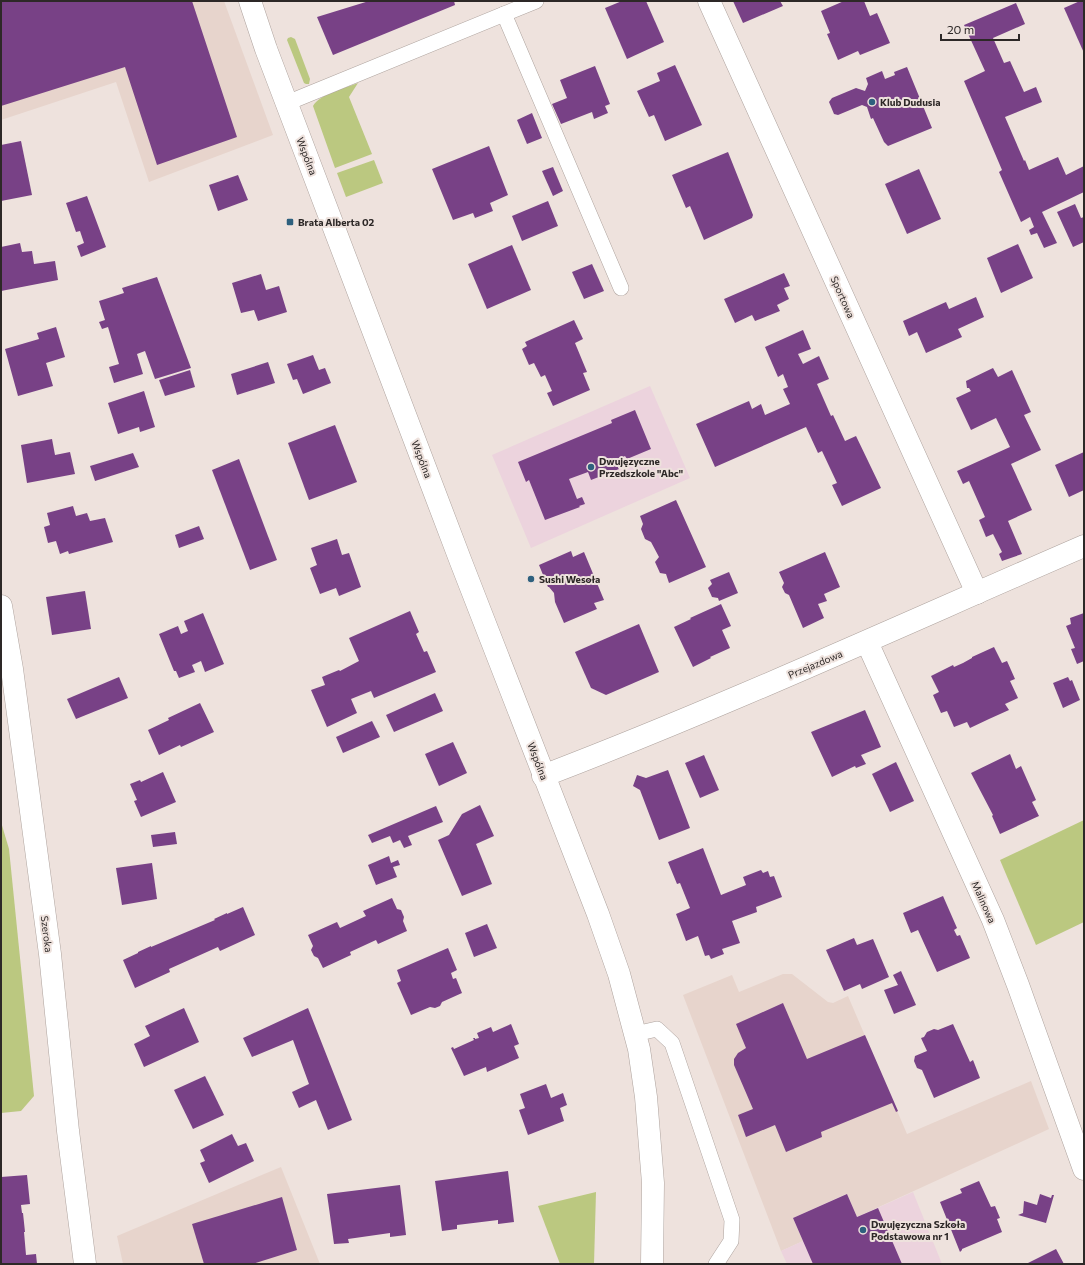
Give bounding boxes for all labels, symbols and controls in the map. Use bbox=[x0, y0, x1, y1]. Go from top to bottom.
scale bar bbox=[941, 16, 1019, 42]
text: 20 m bbox=[947, 22, 974, 36]
place label: Klub Dudusia bbox=[880, 96, 941, 108]
marker: Klub Dudusia bbox=[867, 97, 877, 107]
street label: Wspólna bbox=[294, 135, 320, 177]
place label: Brata Alberta 02 bbox=[298, 216, 375, 228]
marker: Brata Alberta 02 bbox=[285, 217, 295, 227]
street label: Sportowa bbox=[828, 274, 858, 320]
street label: Wspólna bbox=[409, 438, 435, 480]
place label: Dwujęzyczne Przedszkole "Abc" bbox=[599, 455, 683, 479]
marker: Dwujęzyczne Przedszkole "Abc" bbox=[586, 462, 596, 472]
place label: Sushi Wesoła bbox=[539, 573, 600, 585]
marker: Sushi Wesoła bbox=[526, 574, 536, 584]
street label: Przejazdowa bbox=[786, 647, 844, 681]
street label: Wspólna bbox=[525, 740, 551, 782]
street label: Malinowa bbox=[969, 879, 999, 925]
street label: Szeroka bbox=[39, 915, 55, 953]
place label: Dwujęzyczna Szkoła Podstawowa nr 1 bbox=[871, 1218, 965, 1242]
marker: Dwujęzyczna Szkoła Podstawowa nr 1 bbox=[858, 1225, 868, 1235]

